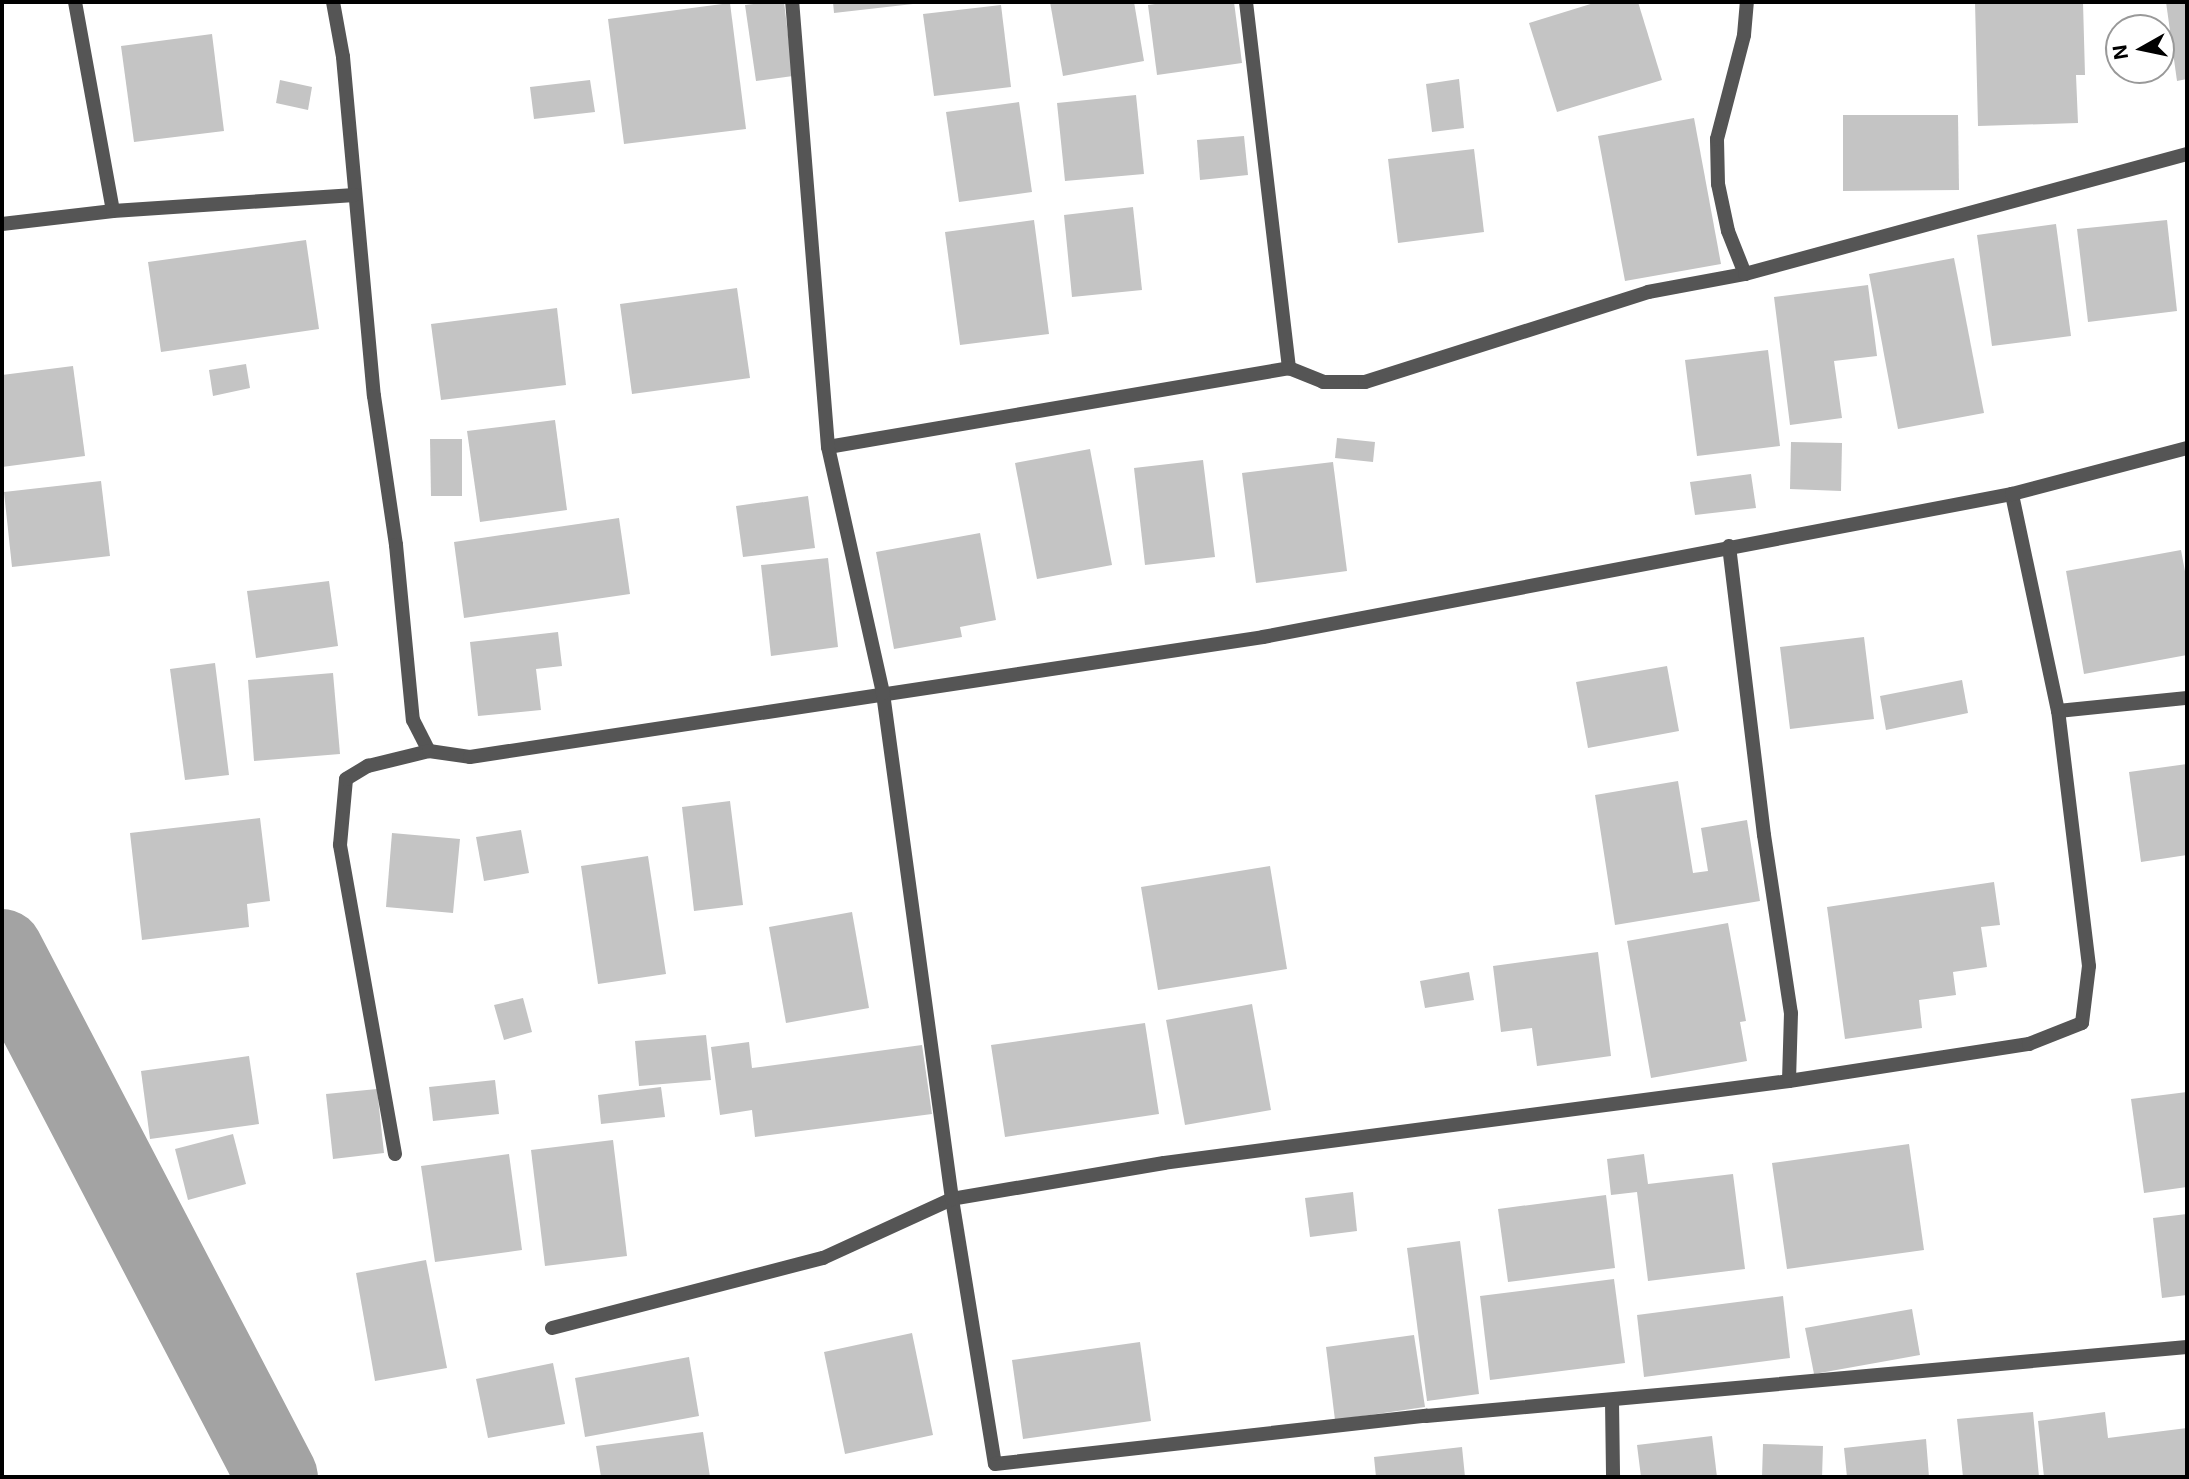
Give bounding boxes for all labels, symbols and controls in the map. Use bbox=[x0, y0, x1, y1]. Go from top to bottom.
north arrow bbox=[2105, 14, 2175, 84]
text: N bbox=[2108, 43, 2133, 61]

